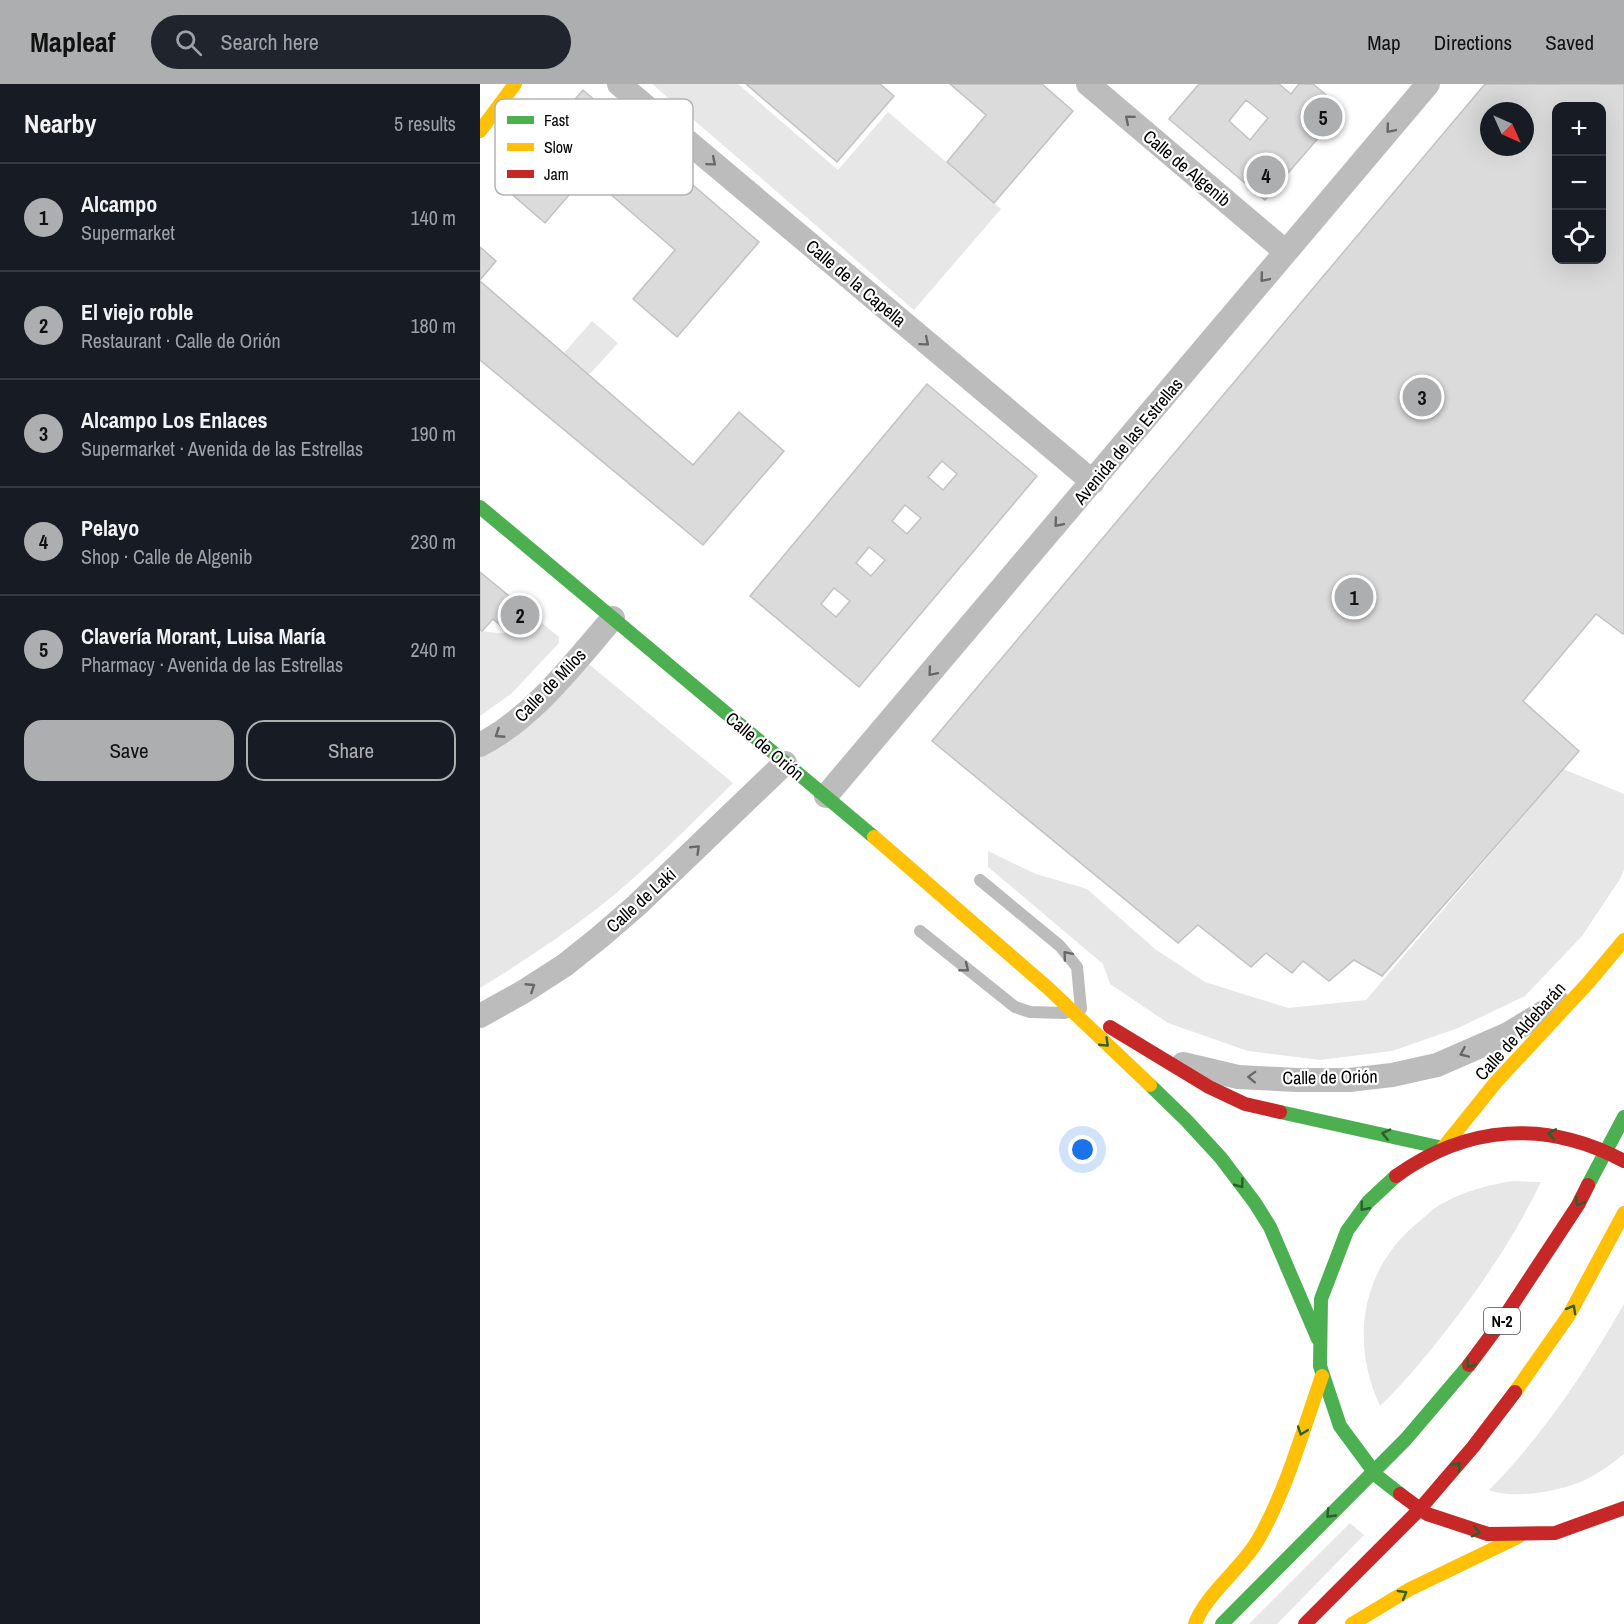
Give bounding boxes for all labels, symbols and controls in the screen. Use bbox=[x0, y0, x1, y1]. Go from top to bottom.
search box bbox=[151, 15, 571, 69]
text: Mapleaf bbox=[30, 23, 115, 61]
icon: search bbox=[172, 26, 205, 59]
text: Search here bbox=[220, 27, 319, 57]
text: Map bbox=[1367, 28, 1401, 57]
text: Directions bbox=[1434, 28, 1512, 57]
text: Saved bbox=[1545, 28, 1594, 57]
pin: 5 bbox=[1304, 94, 1342, 140]
legend bbox=[495, 99, 693, 195]
north arrow bbox=[1480, 102, 1534, 156]
map controls bbox=[1552, 102, 1606, 264]
button: + bbox=[1552, 102, 1606, 156]
text: Nearby bbox=[24, 106, 96, 141]
text: Fast bbox=[544, 109, 569, 131]
text: 5 results bbox=[394, 110, 456, 137]
one-way arrow bbox=[1125, 115, 1136, 126]
one-way arrow bbox=[1387, 122, 1398, 133]
street label: Calle de Algenib bbox=[1138, 124, 1236, 212]
text: Slow bbox=[544, 136, 573, 158]
pin: 4 bbox=[1246, 152, 1286, 197]
one-way arrow bbox=[705, 155, 716, 166]
button: − bbox=[1552, 156, 1606, 210]
text: Jam bbox=[544, 163, 569, 185]
text: Alcampo bbox=[81, 189, 157, 219]
text: 1 bbox=[39, 204, 48, 231]
text: 140 m bbox=[410, 204, 456, 231]
button: locate bbox=[1552, 210, 1606, 264]
text: Supermarket bbox=[81, 219, 175, 246]
street label: Calle de la Capella bbox=[801, 234, 911, 332]
one-way arrow bbox=[1261, 271, 1272, 282]
text: El viejo roble bbox=[81, 297, 193, 327]
text: 2 bbox=[39, 312, 48, 339]
text: 180 m bbox=[410, 312, 456, 339]
text: Restaurant · Calle de Orión bbox=[81, 327, 281, 354]
one-way arrow bbox=[918, 334, 929, 345]
street label: Avenida de las Estrellas bbox=[1067, 372, 1188, 510]
pin: 3 bbox=[1402, 374, 1442, 420]
text: Alcampo Los Enlaces bbox=[81, 405, 268, 435]
text: 3 bbox=[39, 420, 48, 447]
text: 190 m bbox=[410, 420, 456, 447]
text: Supermarket · Avenida de las Estrellas bbox=[81, 435, 363, 462]
text: Pelayo bbox=[81, 513, 139, 543]
one-way arrow bbox=[1054, 516, 1065, 527]
text: 4 bbox=[39, 528, 48, 555]
text: 230 m bbox=[410, 528, 456, 555]
text: Shop · Calle de Algenib bbox=[81, 543, 252, 570]
pin: 1 bbox=[1334, 574, 1374, 620]
pin: 2 bbox=[500, 592, 540, 638]
text: Clavería Morant, Luisa María bbox=[81, 621, 326, 651]
text: 5 bbox=[39, 636, 48, 663]
text: 240 m bbox=[410, 636, 456, 663]
street label: Calle de Milos bbox=[509, 643, 591, 727]
text: Pharmacy · Avenida de las Estrellas bbox=[81, 651, 343, 678]
one-way arrow bbox=[928, 665, 939, 676]
street label: Calle de Orión bbox=[721, 706, 809, 786]
button: Save bbox=[24, 720, 234, 781]
button: Share bbox=[246, 720, 456, 781]
one-way arrow bbox=[494, 726, 505, 737]
one-way arrow bbox=[689, 845, 700, 856]
street label: Calle de Laki bbox=[601, 862, 681, 938]
one-way arrow bbox=[1063, 950, 1074, 961]
one-way arrow bbox=[959, 960, 970, 971]
street label: Calle de Aldebarán bbox=[1469, 976, 1571, 1086]
one-way arrow bbox=[524, 983, 535, 994]
one-way arrow bbox=[1098, 1035, 1109, 1046]
one-way arrow bbox=[1460, 1046, 1471, 1058]
street label: Calle de Orión bbox=[1282, 1064, 1378, 1090]
one-way arrow bbox=[1248, 1071, 1257, 1084]
one-way arrow bbox=[1547, 1128, 1557, 1141]
one-way arrow bbox=[1382, 1129, 1392, 1142]
your location bbox=[1068, 1135, 1097, 1164]
one-way arrow bbox=[1232, 1177, 1243, 1188]
one-way arrow bbox=[1575, 1196, 1587, 1206]
one-way arrow bbox=[1360, 1200, 1371, 1211]
one-way arrow bbox=[1565, 1305, 1576, 1315]
road number: N-2 bbox=[1484, 1308, 1520, 1334]
one-way arrow bbox=[1467, 1357, 1478, 1368]
one-way arrow bbox=[1297, 1425, 1310, 1436]
one-way arrow bbox=[1450, 1462, 1461, 1473]
one-way arrow bbox=[1327, 1507, 1338, 1518]
one-way arrow bbox=[1470, 1525, 1481, 1537]
one-way arrow bbox=[1396, 1590, 1407, 1601]

